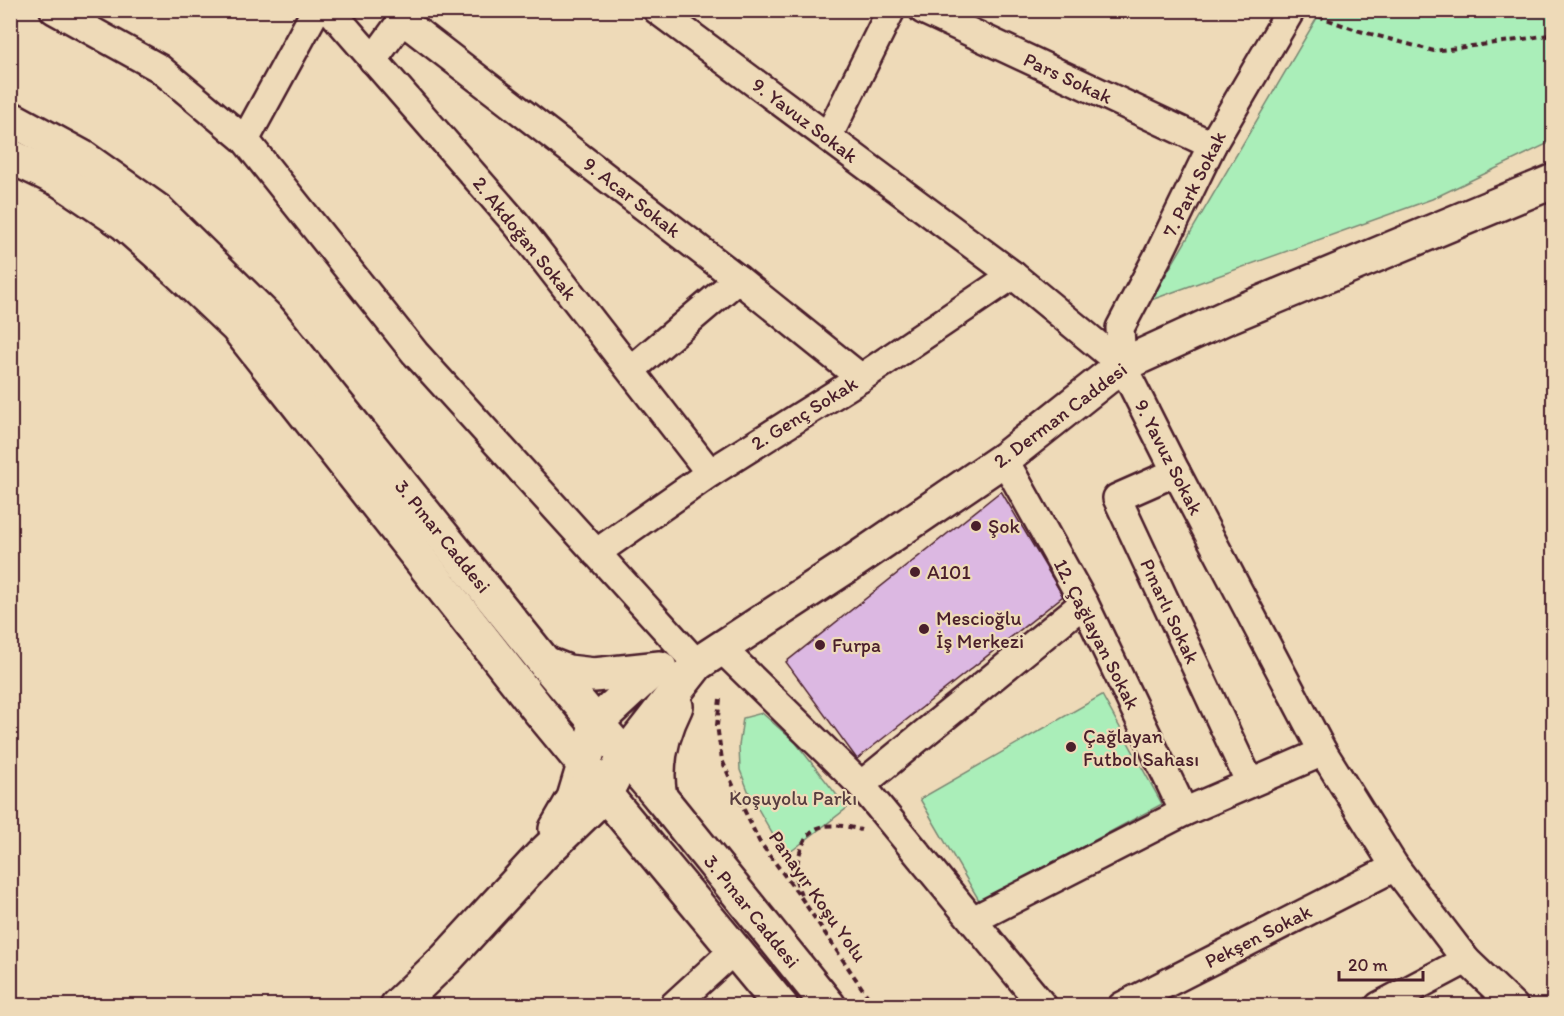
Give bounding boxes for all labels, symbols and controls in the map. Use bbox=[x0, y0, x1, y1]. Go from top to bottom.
street label: Pars Sokak bbox=[1020, 47, 1117, 109]
street label: 9. Yavuz Sokak bbox=[747, 72, 863, 168]
street label: 7. Park Sokak bbox=[1157, 126, 1231, 241]
street label: 9. Acar Sokak bbox=[579, 152, 686, 243]
street label: 2. Akdoğan Sokak bbox=[468, 171, 582, 305]
street label: 2. Derman Caddesi bbox=[988, 357, 1132, 473]
street label: 2. Genç Sokak bbox=[746, 370, 862, 455]
street label: 9. Yavuz Sokak bbox=[1130, 395, 1209, 519]
street label: 3. Pınar Caddesi bbox=[390, 474, 496, 598]
place label: Şok bbox=[988, 514, 1021, 538]
marker: Şok bbox=[969, 519, 983, 533]
street label: 12. Çağlayan Sokak bbox=[1049, 555, 1145, 713]
street label: Pınarlı Sokak bbox=[1135, 555, 1205, 667]
place label: A101 bbox=[927, 560, 971, 584]
marker: A101 bbox=[908, 565, 922, 579]
place label: Mescioğlu İş Merkezi bbox=[936, 606, 1024, 653]
marker: Mescioğlu İş Merkezi bbox=[917, 622, 931, 636]
place label: Furpa bbox=[832, 633, 881, 657]
marker: Furpa bbox=[813, 638, 827, 652]
place label: Çağlayan Futbol Sahası bbox=[1083, 724, 1199, 771]
marker: Çağlayan Futbol Sahası bbox=[1064, 740, 1078, 754]
park label: Koşuyolu Parkı bbox=[729, 786, 857, 810]
street label: Panayır Koşu Yolu bbox=[764, 826, 872, 966]
street label: 3. Pınar Caddesi bbox=[699, 849, 805, 973]
street label: Pekşen Sokak bbox=[1201, 899, 1316, 973]
scale bar bbox=[1339, 944, 1423, 982]
text: 20 m bbox=[1348, 954, 1388, 976]

